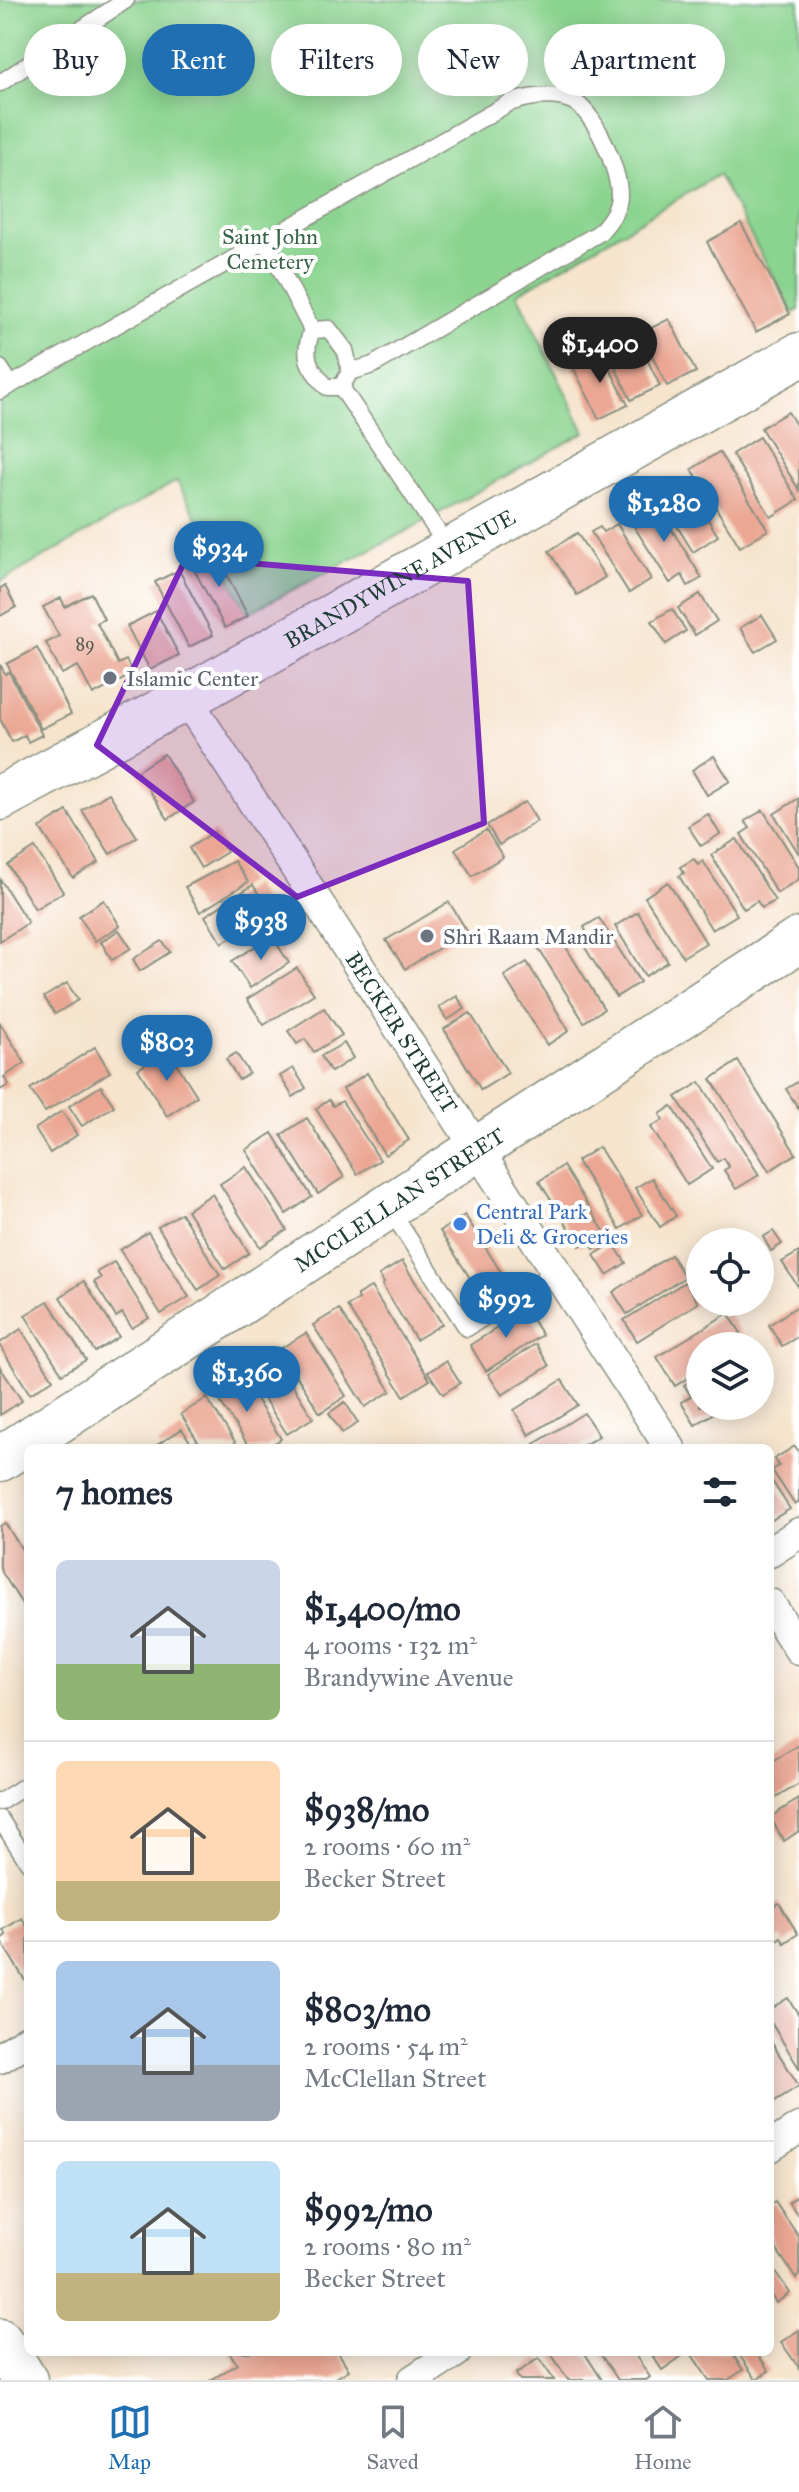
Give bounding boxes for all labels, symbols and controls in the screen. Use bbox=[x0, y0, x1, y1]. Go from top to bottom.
chip: Buy bbox=[24, 24, 126, 96]
chip: Rent bbox=[142, 24, 255, 96]
chip: Filters bbox=[271, 24, 402, 96]
chip: New bbox=[418, 24, 528, 96]
chip: Apartment bbox=[544, 24, 725, 96]
park label: Saint John Cemetery bbox=[222, 223, 318, 275]
pin: $1,400 bbox=[535, 317, 665, 385]
text: $1,400 bbox=[561, 327, 639, 359]
pin: $1,280 bbox=[599, 476, 729, 544]
text: $1,280 bbox=[627, 486, 701, 518]
street label: BRANDYWINE AVENUE bbox=[279, 503, 520, 654]
pin: $934 bbox=[172, 521, 266, 589]
text: $934 bbox=[192, 531, 246, 563]
house number: 89 bbox=[75, 633, 95, 655]
place label: Islamic Center bbox=[126, 665, 259, 692]
marker: Islamic Center bbox=[101, 669, 119, 687]
pin: $938 bbox=[214, 894, 308, 962]
text: $938 bbox=[234, 904, 288, 936]
place label: Shri Raam Mandir bbox=[443, 923, 614, 950]
marker: Shri Raam Mandir bbox=[418, 927, 436, 945]
street label: BECKER STREET bbox=[340, 947, 464, 1118]
pin: $803 bbox=[120, 1015, 214, 1083]
text: $803 bbox=[140, 1025, 194, 1057]
street label: MCCLELLAN STREET bbox=[289, 1121, 510, 1278]
place label: Central Park Deli & Groceries bbox=[476, 1198, 628, 1250]
marker: Central Park Deli & Groceries bbox=[451, 1215, 469, 1233]
map controls bbox=[686, 1228, 774, 1420]
button: locate bbox=[686, 1228, 774, 1316]
pin: $992 bbox=[459, 1272, 553, 1340]
text: $992 bbox=[478, 1282, 534, 1314]
button: layers bbox=[686, 1332, 774, 1420]
pin: $1,360 bbox=[182, 1346, 312, 1414]
text: $1,360 bbox=[211, 1356, 283, 1388]
icon: filters bbox=[698, 1470, 742, 1514]
text: 7 homes bbox=[56, 1472, 173, 1513]
text: $1,400/mo bbox=[304, 1588, 461, 1629]
icon: home bbox=[120, 1592, 216, 1688]
text: 4 rooms · 132 m² bbox=[304, 1629, 477, 1661]
text: Brandywine Avenue bbox=[304, 1661, 514, 1693]
text: $938/mo bbox=[304, 1789, 429, 1830]
icon: home bbox=[120, 1793, 216, 1889]
text: 2 rooms · 60 m² bbox=[304, 1830, 470, 1862]
text: Becker Street bbox=[304, 1862, 446, 1894]
text: $803/mo bbox=[304, 1989, 431, 2030]
icon: home bbox=[120, 1993, 216, 2089]
text: 2 rooms · 54 m² bbox=[304, 2030, 468, 2062]
text: McClellan Street bbox=[304, 2062, 486, 2094]
text: $992/mo bbox=[304, 2189, 433, 2230]
icon: home bbox=[120, 2193, 216, 2289]
text: 2 rooms · 80 m² bbox=[304, 2230, 471, 2262]
text: Becker Street bbox=[304, 2262, 446, 2294]
tab: Map bbox=[108, 2400, 152, 2475]
tab: Saved bbox=[367, 2400, 419, 2475]
tab: Home bbox=[634, 2400, 691, 2475]

